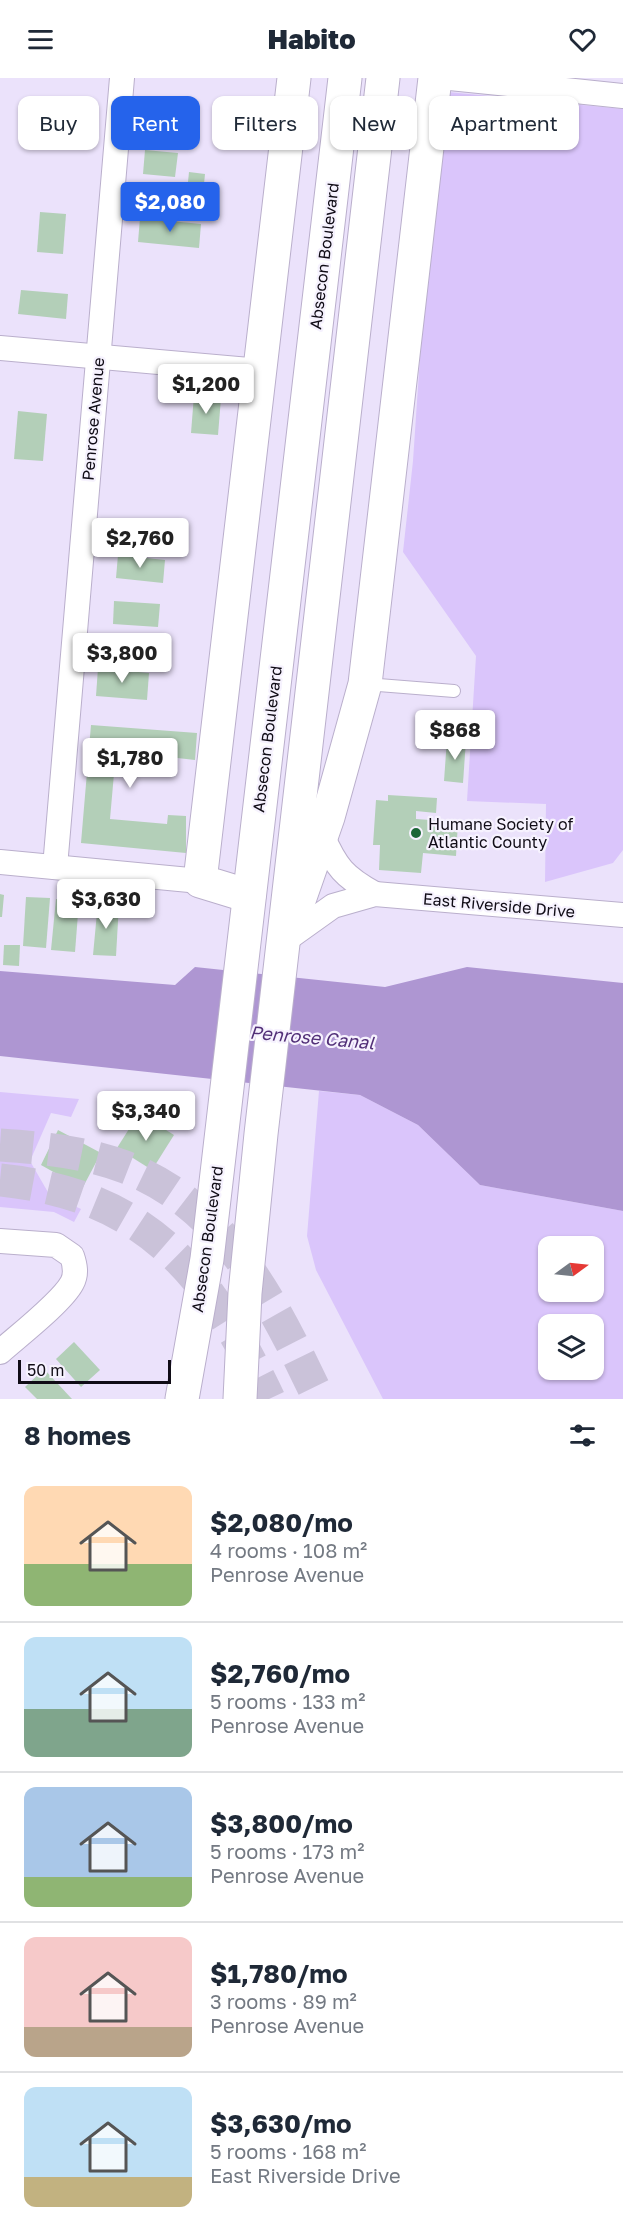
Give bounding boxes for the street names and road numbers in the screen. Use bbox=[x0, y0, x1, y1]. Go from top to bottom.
street label: Absecon Boulevard bbox=[305, 181, 343, 331]
street label: Penrose Avenue bbox=[78, 357, 108, 481]
street label: Absecon Boulevard bbox=[248, 664, 286, 814]
street label: East Riverside Drive bbox=[422, 888, 576, 922]
street label: Absecon Boulevard bbox=[187, 1164, 227, 1314]

